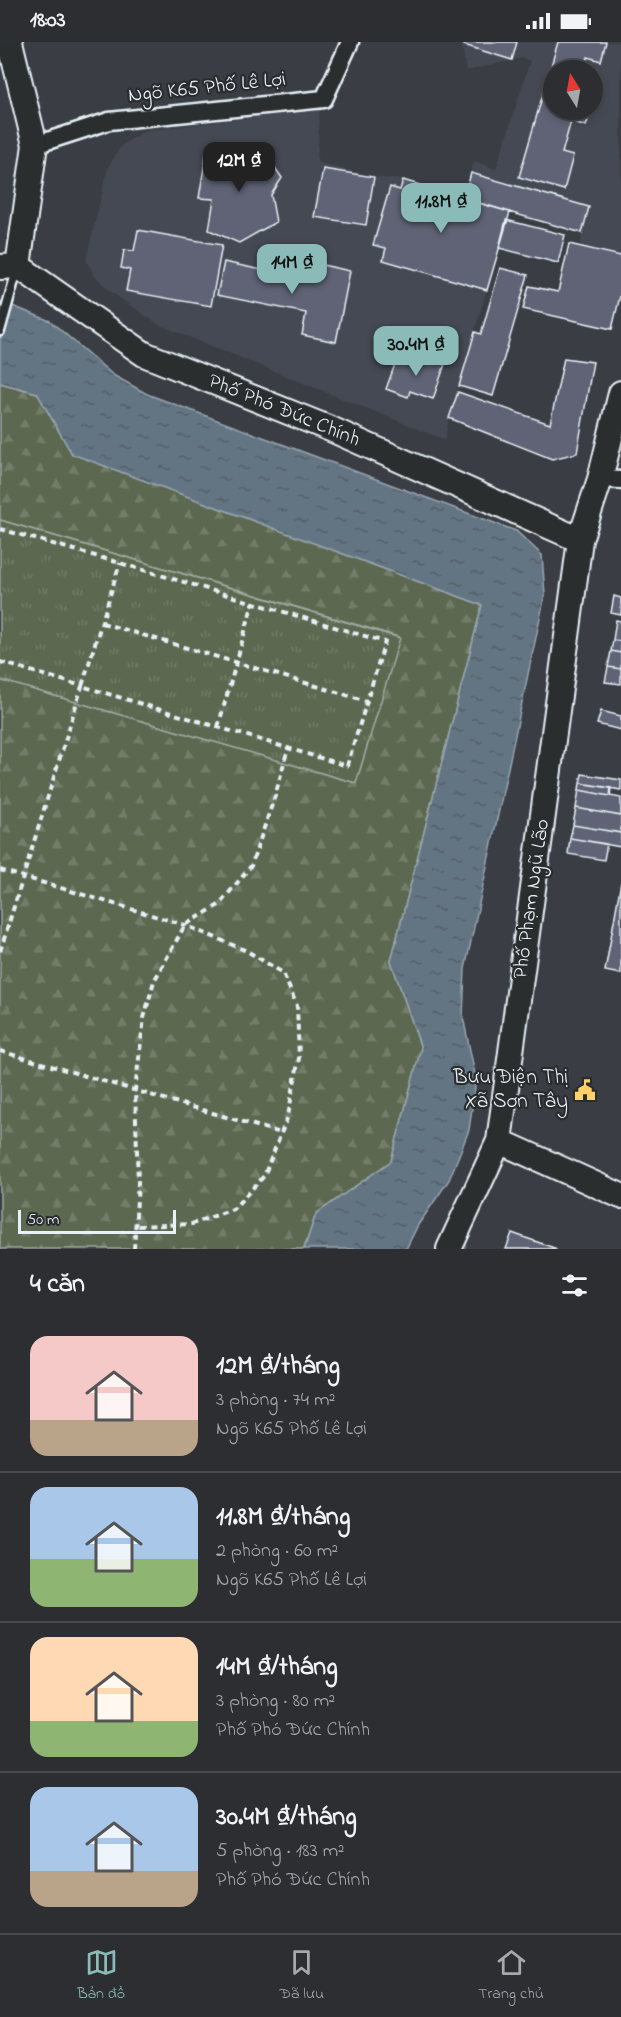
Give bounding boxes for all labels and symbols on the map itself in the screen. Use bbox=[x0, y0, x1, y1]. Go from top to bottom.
north arrow bbox=[543, 60, 603, 120]
street label: Ngõ K65 Phố Lê Lợi bbox=[127, 65, 288, 113]
pin: 12M ₫ bbox=[197, 142, 281, 193]
pin: 11.8M ₫ bbox=[386, 183, 496, 234]
pin: 14M ₫ bbox=[250, 244, 334, 295]
pin: 30.4M ₫ bbox=[361, 326, 471, 377]
street label: Phố Phó Đức Chính bbox=[203, 367, 365, 455]
street label: Phố Phạm Ngũ Lão bbox=[506, 817, 560, 981]
place label: Bưu Điện Thị Xã Sơn Tây bbox=[452, 1063, 568, 1119]
public building icon: Bưu Điện Thị Xã Sơn Tây bbox=[573, 1078, 597, 1102]
scale bar bbox=[18, 1207, 176, 1234]

